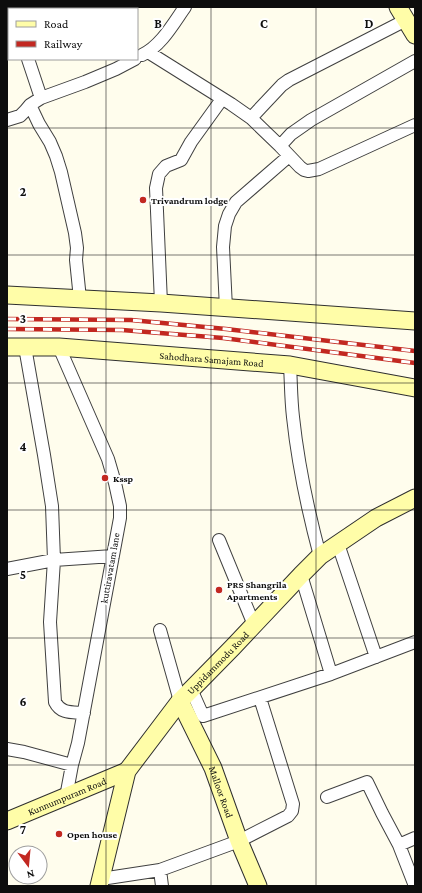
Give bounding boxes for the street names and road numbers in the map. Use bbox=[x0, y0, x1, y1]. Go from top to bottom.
street label: Sahodhara Samajam Road bbox=[159, 349, 265, 368]
street label: kuttiravatam lane bbox=[98, 531, 122, 604]
street label: Uppidammodu Road bbox=[185, 628, 251, 696]
street label: Malloor Road bbox=[207, 765, 236, 820]
street label: Kunnumpuram Road bbox=[26, 775, 108, 817]

